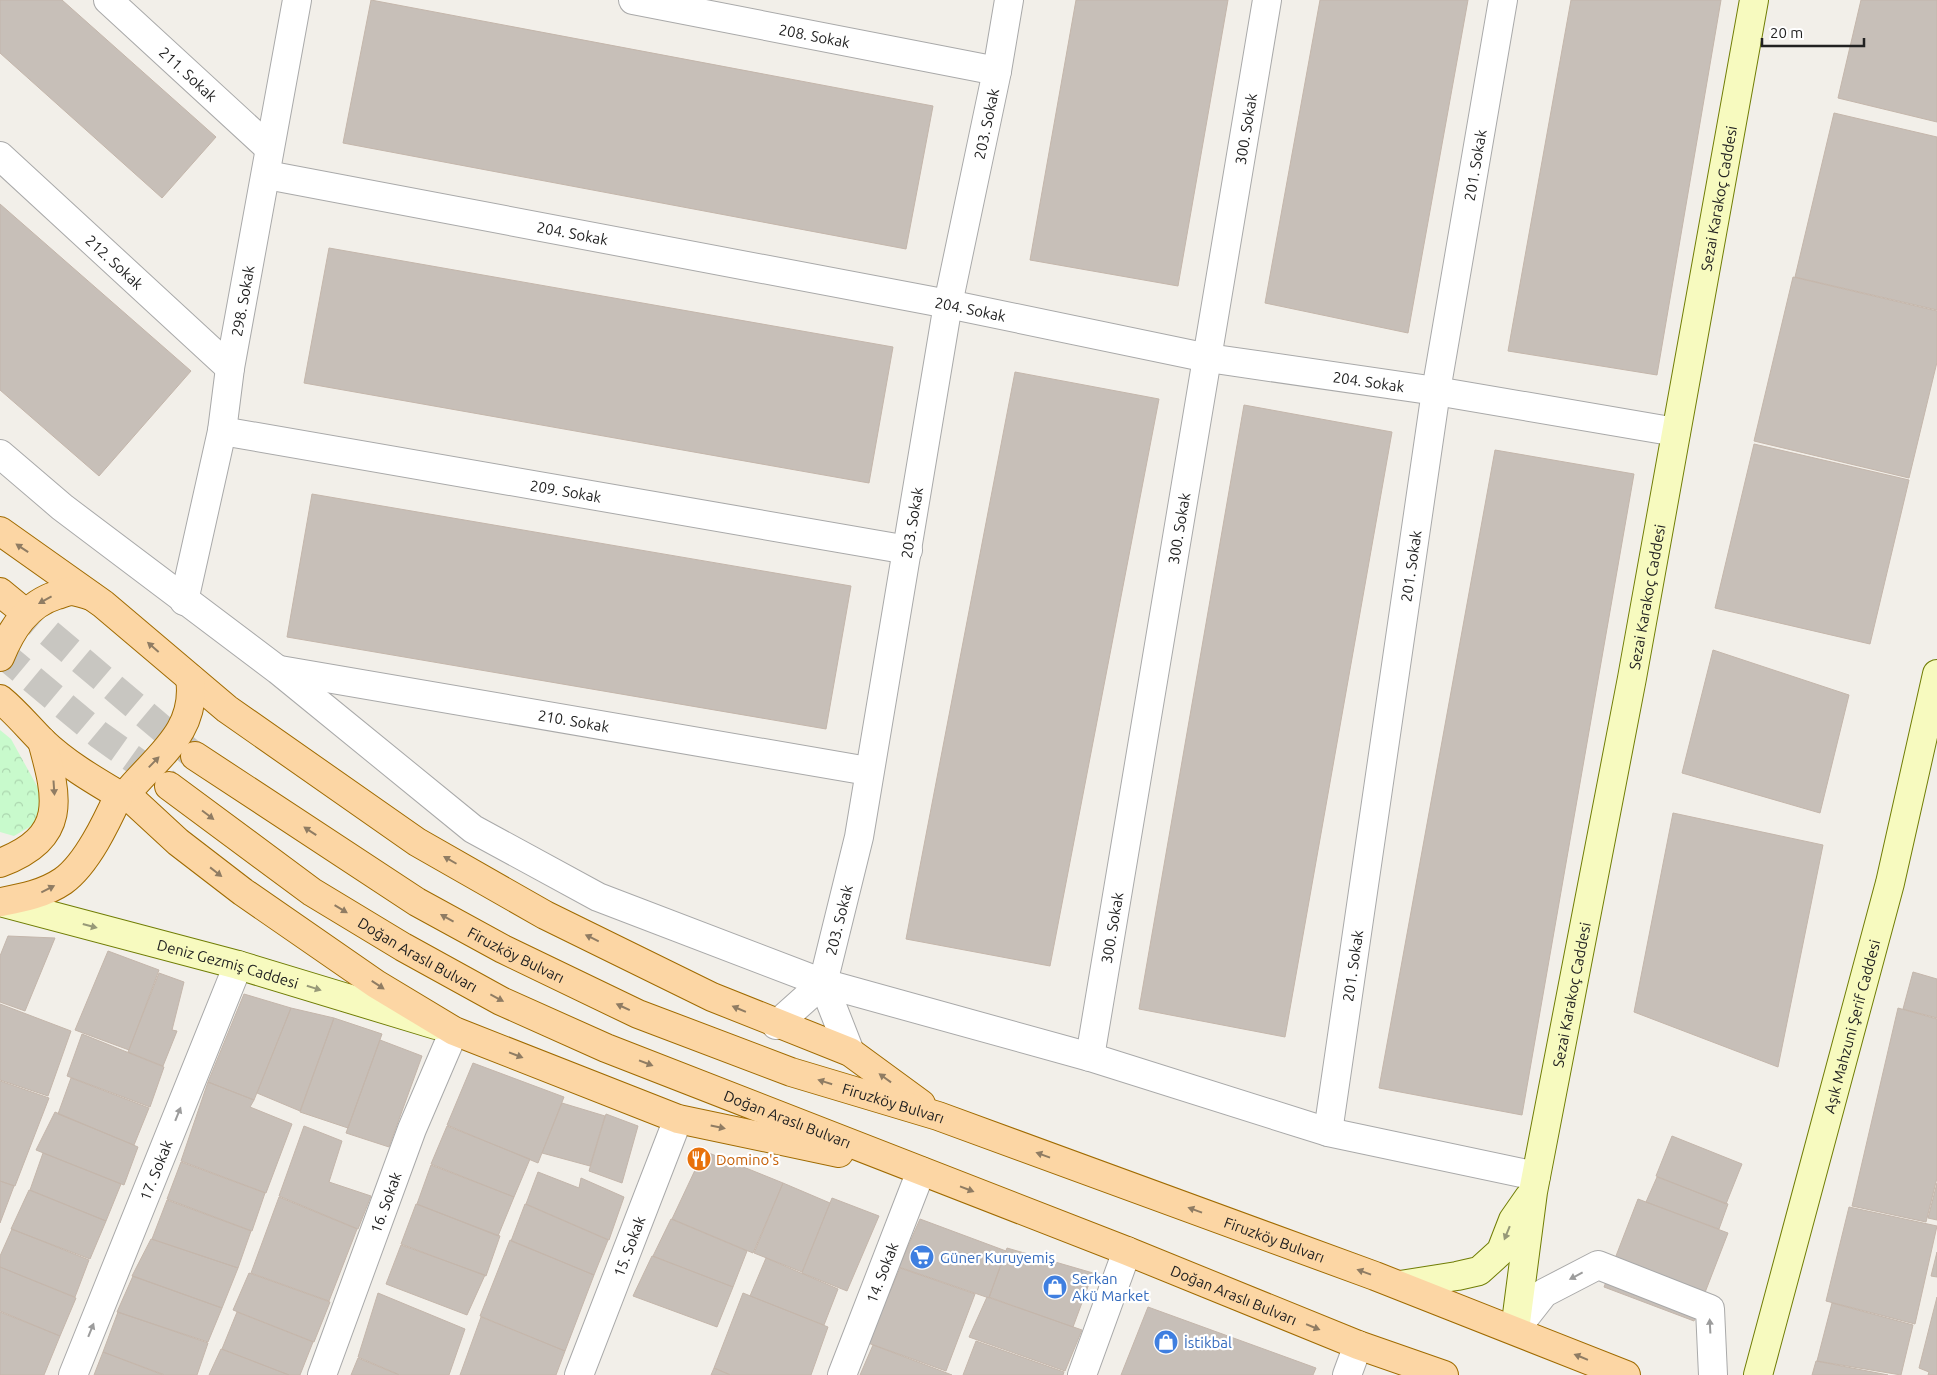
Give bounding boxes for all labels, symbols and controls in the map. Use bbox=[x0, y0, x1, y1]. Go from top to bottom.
scale bar bbox=[1762, 15, 1864, 47]
street label: 208. Sokak bbox=[778, 20, 852, 51]
text: 20 m bbox=[1770, 24, 1803, 41]
street label: 211. Sokak bbox=[156, 43, 221, 105]
street label: 203. Sokak bbox=[970, 86, 1002, 161]
street label: 300. Sokak bbox=[1231, 92, 1260, 166]
street label: Sezai Karakoç Caddesi bbox=[1697, 124, 1740, 272]
street label: 201. Sokak bbox=[1460, 128, 1489, 202]
street label: 204. Sokak bbox=[536, 218, 610, 248]
street label: 212. Sokak bbox=[82, 231, 147, 293]
street label: 298. Sokak bbox=[227, 263, 257, 338]
street label: 204. Sokak bbox=[934, 293, 1008, 324]
street label: 204. Sokak bbox=[1332, 368, 1406, 395]
street label: 209. Sokak bbox=[529, 476, 603, 505]
street label: 203. Sokak bbox=[897, 485, 926, 560]
street label: 300. Sokak bbox=[1164, 491, 1193, 565]
street label: Sezai Karakoç Caddesi bbox=[1625, 523, 1668, 671]
street label: 201. Sokak bbox=[1397, 529, 1424, 603]
one-way arrow bbox=[15, 544, 29, 553]
one-way arrow bbox=[38, 596, 52, 604]
one-way arrow bbox=[146, 641, 159, 652]
street label: 210. Sokak bbox=[537, 706, 611, 735]
one-way arrow bbox=[148, 757, 160, 769]
one-way arrow bbox=[50, 780, 58, 796]
one-way arrow bbox=[202, 810, 215, 820]
one-way arrow bbox=[303, 827, 316, 836]
one-way arrow bbox=[443, 856, 456, 865]
one-way arrow bbox=[209, 866, 222, 877]
street label: 203. Sokak bbox=[822, 882, 856, 957]
one-way arrow bbox=[40, 885, 55, 893]
street label: 300. Sokak bbox=[1097, 890, 1126, 965]
one-way arrow bbox=[334, 905, 347, 914]
street label: Doğan Araslı Bulvarı bbox=[355, 913, 481, 995]
one-way arrow bbox=[440, 914, 453, 923]
street label: Sezai Karakoç Caddesi bbox=[1549, 921, 1593, 1069]
one-way arrow bbox=[83, 922, 98, 930]
street label: Firuzköy Bulvarı bbox=[465, 923, 567, 986]
street label: 201. Sokak bbox=[1339, 928, 1366, 1003]
one-way arrow bbox=[585, 934, 599, 942]
street label: Deniz Gezmiş Caddesi bbox=[155, 935, 301, 991]
street label: Aşık Mahzuni Şerif Caddesi bbox=[1820, 938, 1883, 1115]
one-way arrow bbox=[371, 980, 384, 989]
one-way arrow bbox=[307, 985, 322, 993]
one-way arrow bbox=[490, 994, 504, 1002]
one-way arrow bbox=[616, 1003, 630, 1011]
one-way arrow bbox=[732, 1004, 746, 1012]
one-way arrow bbox=[509, 1051, 524, 1059]
one-way arrow bbox=[639, 1060, 653, 1068]
one-way arrow bbox=[879, 1072, 892, 1083]
one-way arrow bbox=[817, 1078, 832, 1086]
street label: Firuzköy Bulvarı bbox=[840, 1079, 947, 1126]
street label: Doğan Araslı Bulvarı bbox=[722, 1086, 853, 1151]
one-way arrow bbox=[174, 1107, 182, 1121]
one-way arrow bbox=[710, 1124, 726, 1132]
street label: 17. Sokak bbox=[136, 1137, 175, 1203]
restaurant icon: Domino's bbox=[686, 1146, 712, 1172]
place label: Domino's bbox=[716, 1151, 779, 1168]
one-way arrow bbox=[1035, 1151, 1050, 1158]
street label: 16. Sokak bbox=[366, 1169, 404, 1235]
one-way arrow bbox=[960, 1185, 974, 1193]
one-way arrow bbox=[1188, 1206, 1203, 1213]
street label: 15. Sokak bbox=[609, 1213, 648, 1279]
street label: Firuzköy Bulvarı bbox=[1222, 1213, 1327, 1265]
one-way arrow bbox=[1503, 1226, 1511, 1240]
street label: 14. Sokak bbox=[862, 1239, 901, 1305]
supermarket icon: Güner Kuruyemiş bbox=[909, 1244, 935, 1270]
place label: Güner Kuruyemiş bbox=[940, 1249, 1055, 1266]
street label: Doğan Araslı Bulvarı bbox=[1168, 1261, 1300, 1328]
one-way arrow bbox=[1357, 1268, 1372, 1275]
place label: Serkan Akü Market bbox=[1072, 1270, 1149, 1304]
one-way arrow bbox=[1569, 1272, 1583, 1280]
shop icon: Serkan Akü Market bbox=[1042, 1274, 1068, 1300]
one-way arrow bbox=[1706, 1318, 1714, 1334]
one-way arrow bbox=[87, 1322, 95, 1337]
one-way arrow bbox=[1306, 1323, 1320, 1331]
shop icon: İstikbal bbox=[1153, 1329, 1179, 1355]
place label: İstikbal bbox=[1184, 1334, 1232, 1351]
one-way arrow bbox=[1574, 1352, 1588, 1360]

